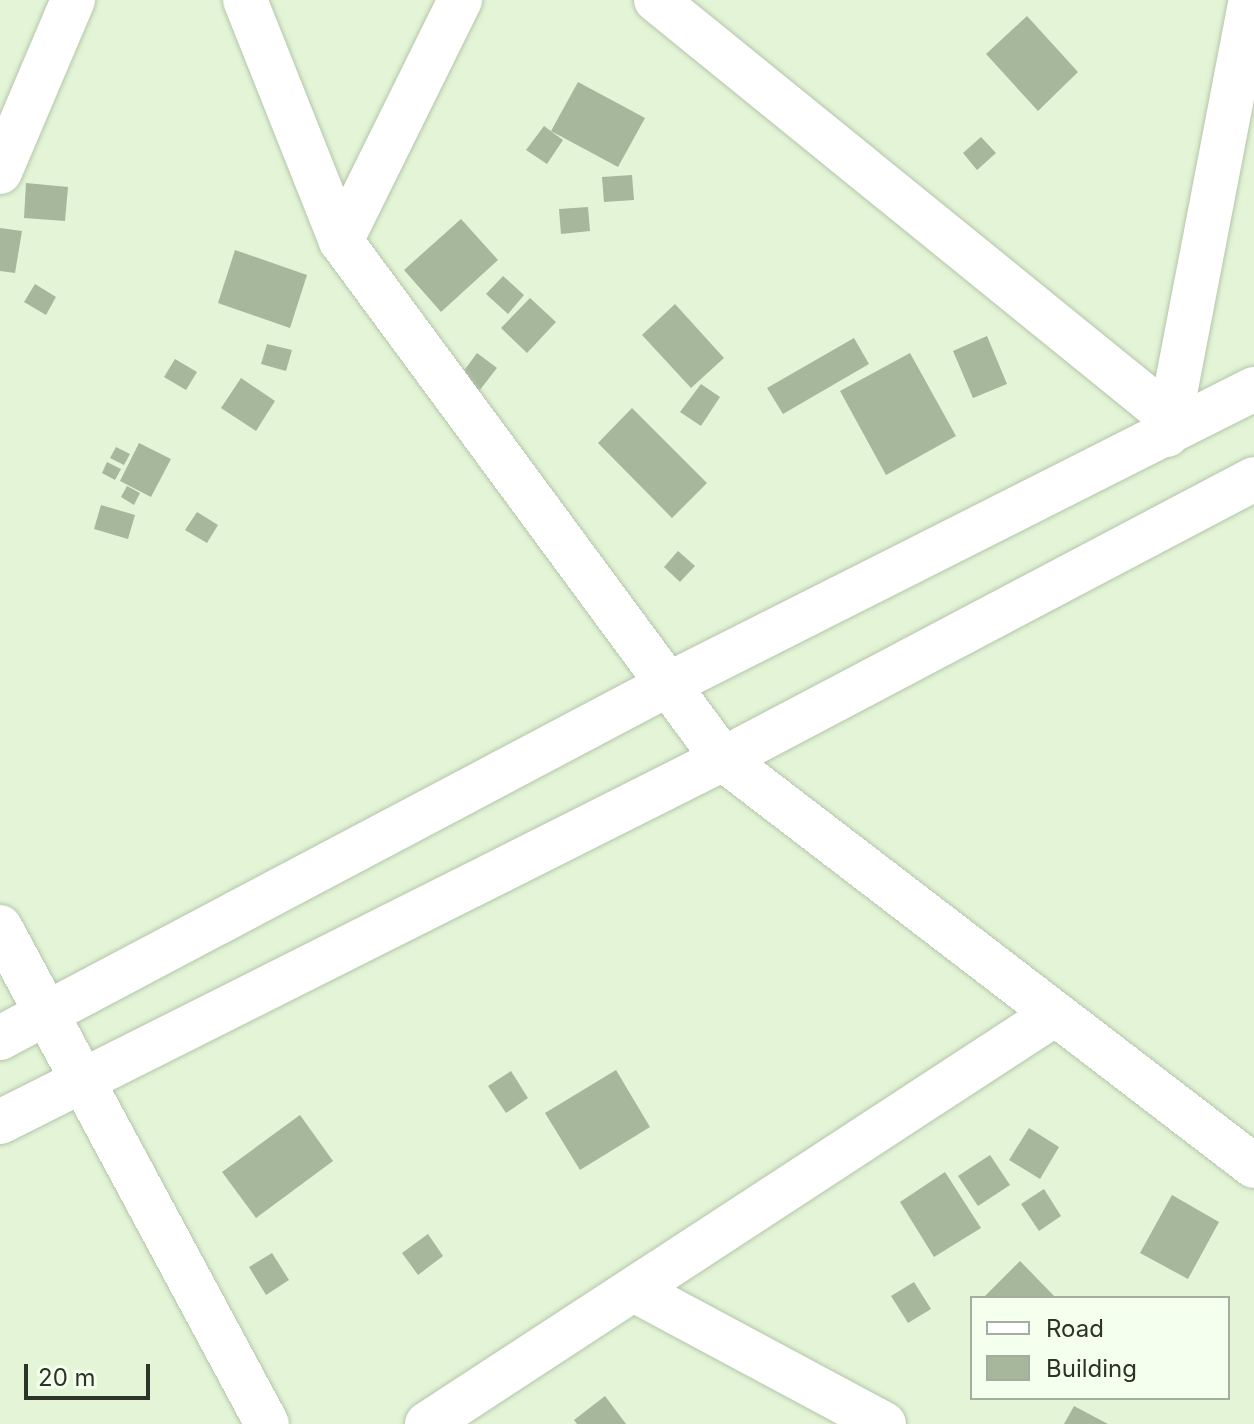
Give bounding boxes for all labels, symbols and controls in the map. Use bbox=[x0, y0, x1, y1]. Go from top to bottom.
legend bbox=[970, 1296, 1230, 1400]
text: Road bbox=[1046, 1314, 1104, 1343]
scale bar bbox=[28, 1348, 154, 1398]
text: Building bbox=[1046, 1354, 1137, 1383]
text: 20 m bbox=[38, 1363, 96, 1392]

